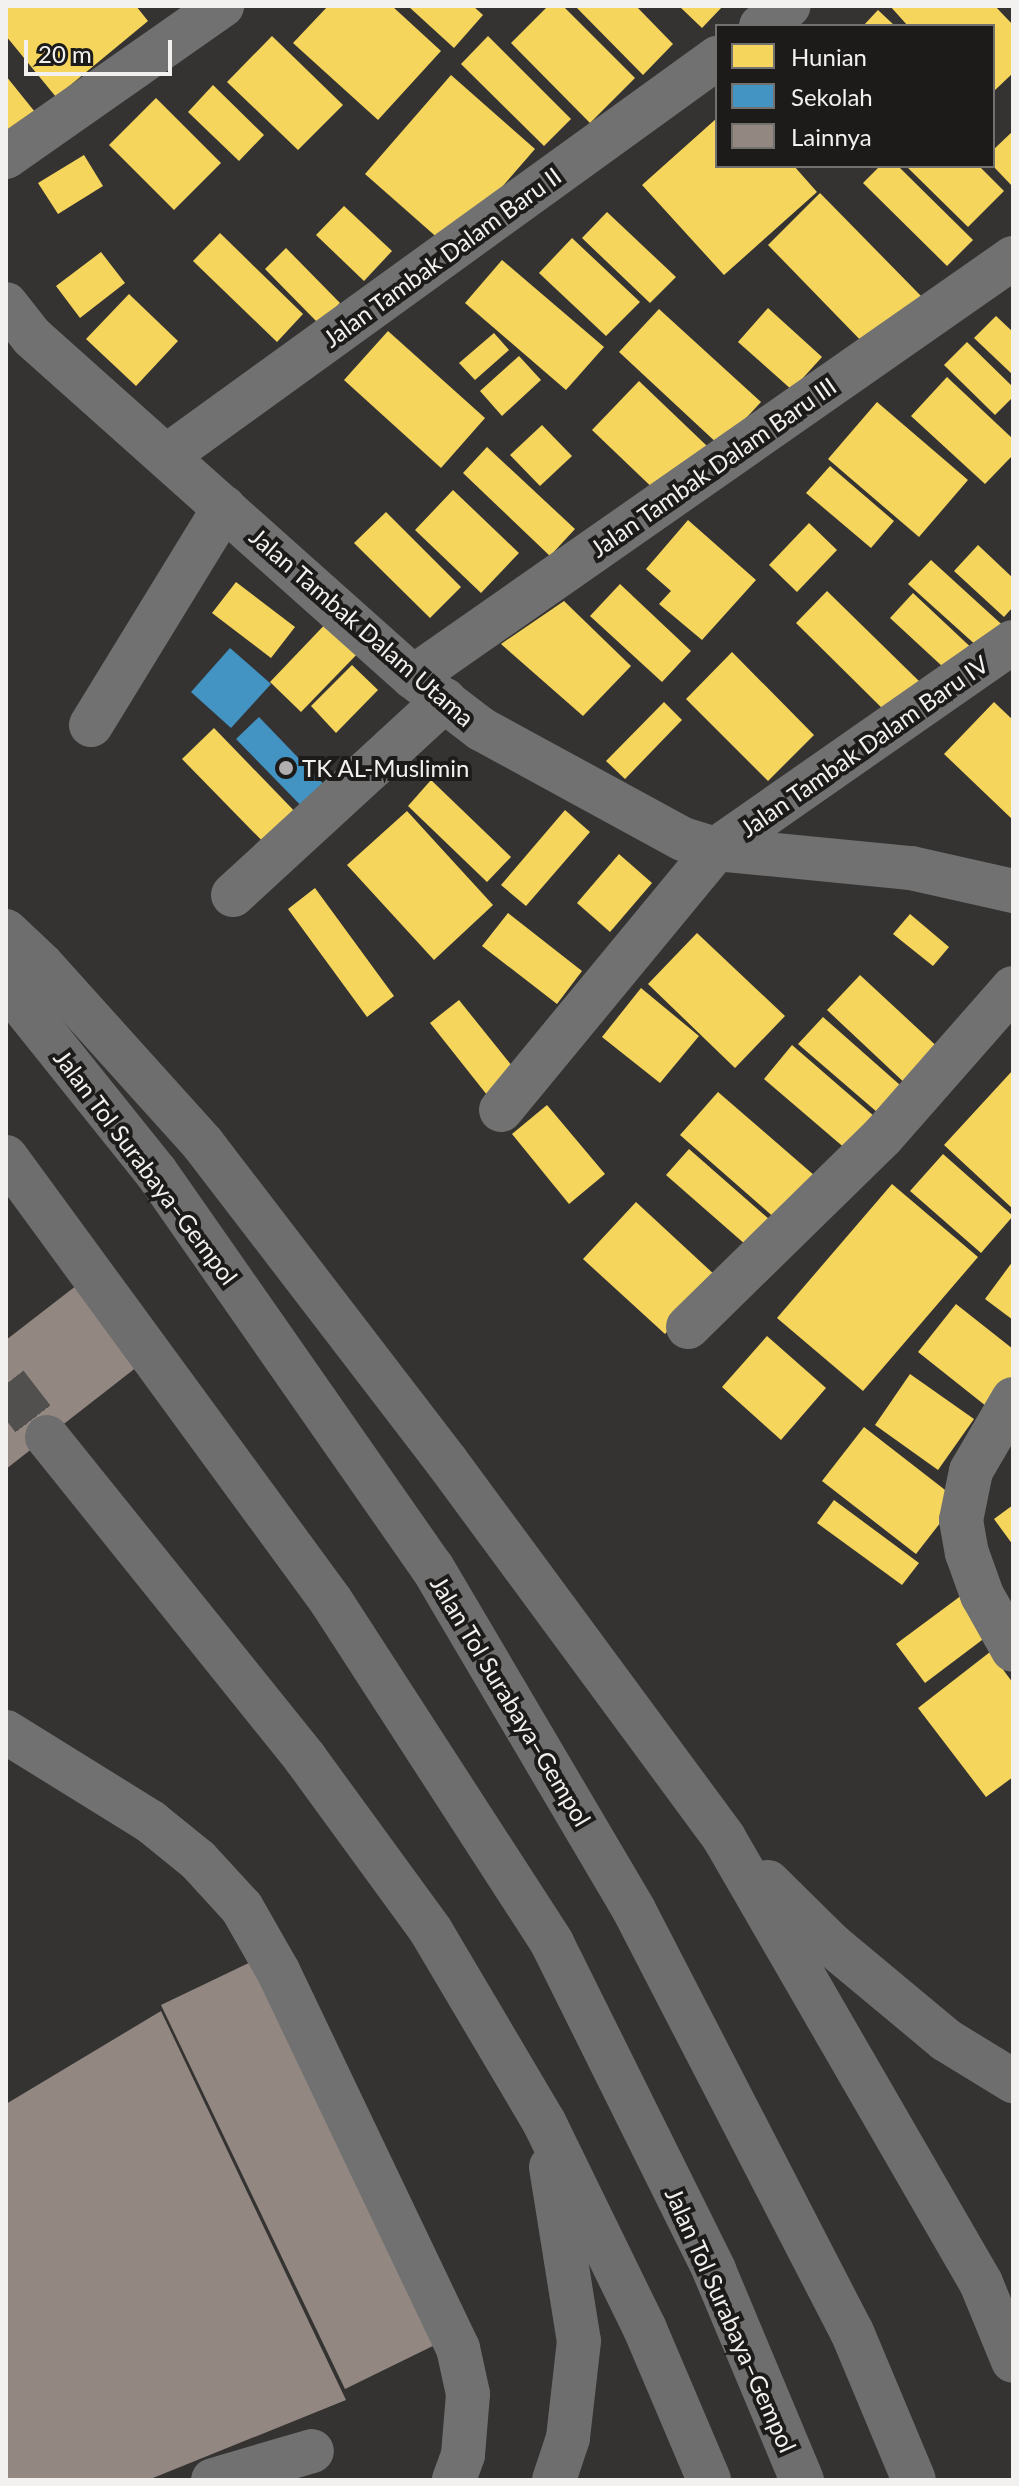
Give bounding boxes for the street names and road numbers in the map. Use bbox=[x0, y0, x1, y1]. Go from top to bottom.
street label: Jalan Tambak Dalam Baru II bbox=[317, 161, 567, 353]
street label: Jalan Tambak Dalam Baru III bbox=[584, 371, 842, 563]
street label: Jalan Tambak Dalam Utama bbox=[244, 522, 480, 732]
street label: Jalan Tambak Dalam Baru IV bbox=[734, 649, 994, 843]
street label: Jalan Tol Surabaya–Gempol bbox=[48, 1043, 244, 1291]
street label: Jalan Tol Surabaya–Gempol bbox=[425, 1570, 597, 1832]
street label: Jalan Tol Surabaya–Gempol bbox=[659, 2183, 803, 2457]

